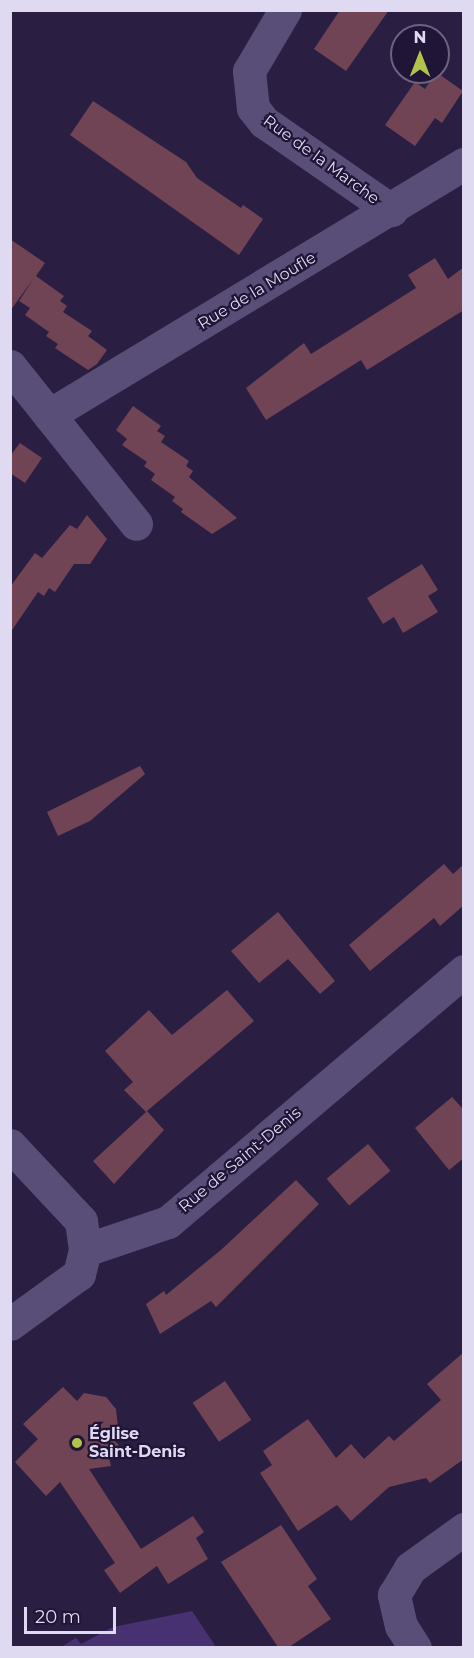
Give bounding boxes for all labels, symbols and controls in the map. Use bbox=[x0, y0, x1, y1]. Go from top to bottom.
north arrow bbox=[390, 24, 450, 84]
text: N bbox=[414, 28, 426, 47]
street label: Rue de la Marche bbox=[259, 111, 383, 209]
street label: Rue de la Moufle bbox=[195, 248, 319, 334]
street label: Rue de Saint-Denis bbox=[175, 1103, 305, 1217]
place label: Église Saint-Denis bbox=[89, 1424, 186, 1462]
marker: Église Saint-Denis bbox=[70, 1436, 84, 1450]
scale bar bbox=[27, 1595, 118, 1633]
text: 20 m bbox=[35, 1606, 81, 1628]

